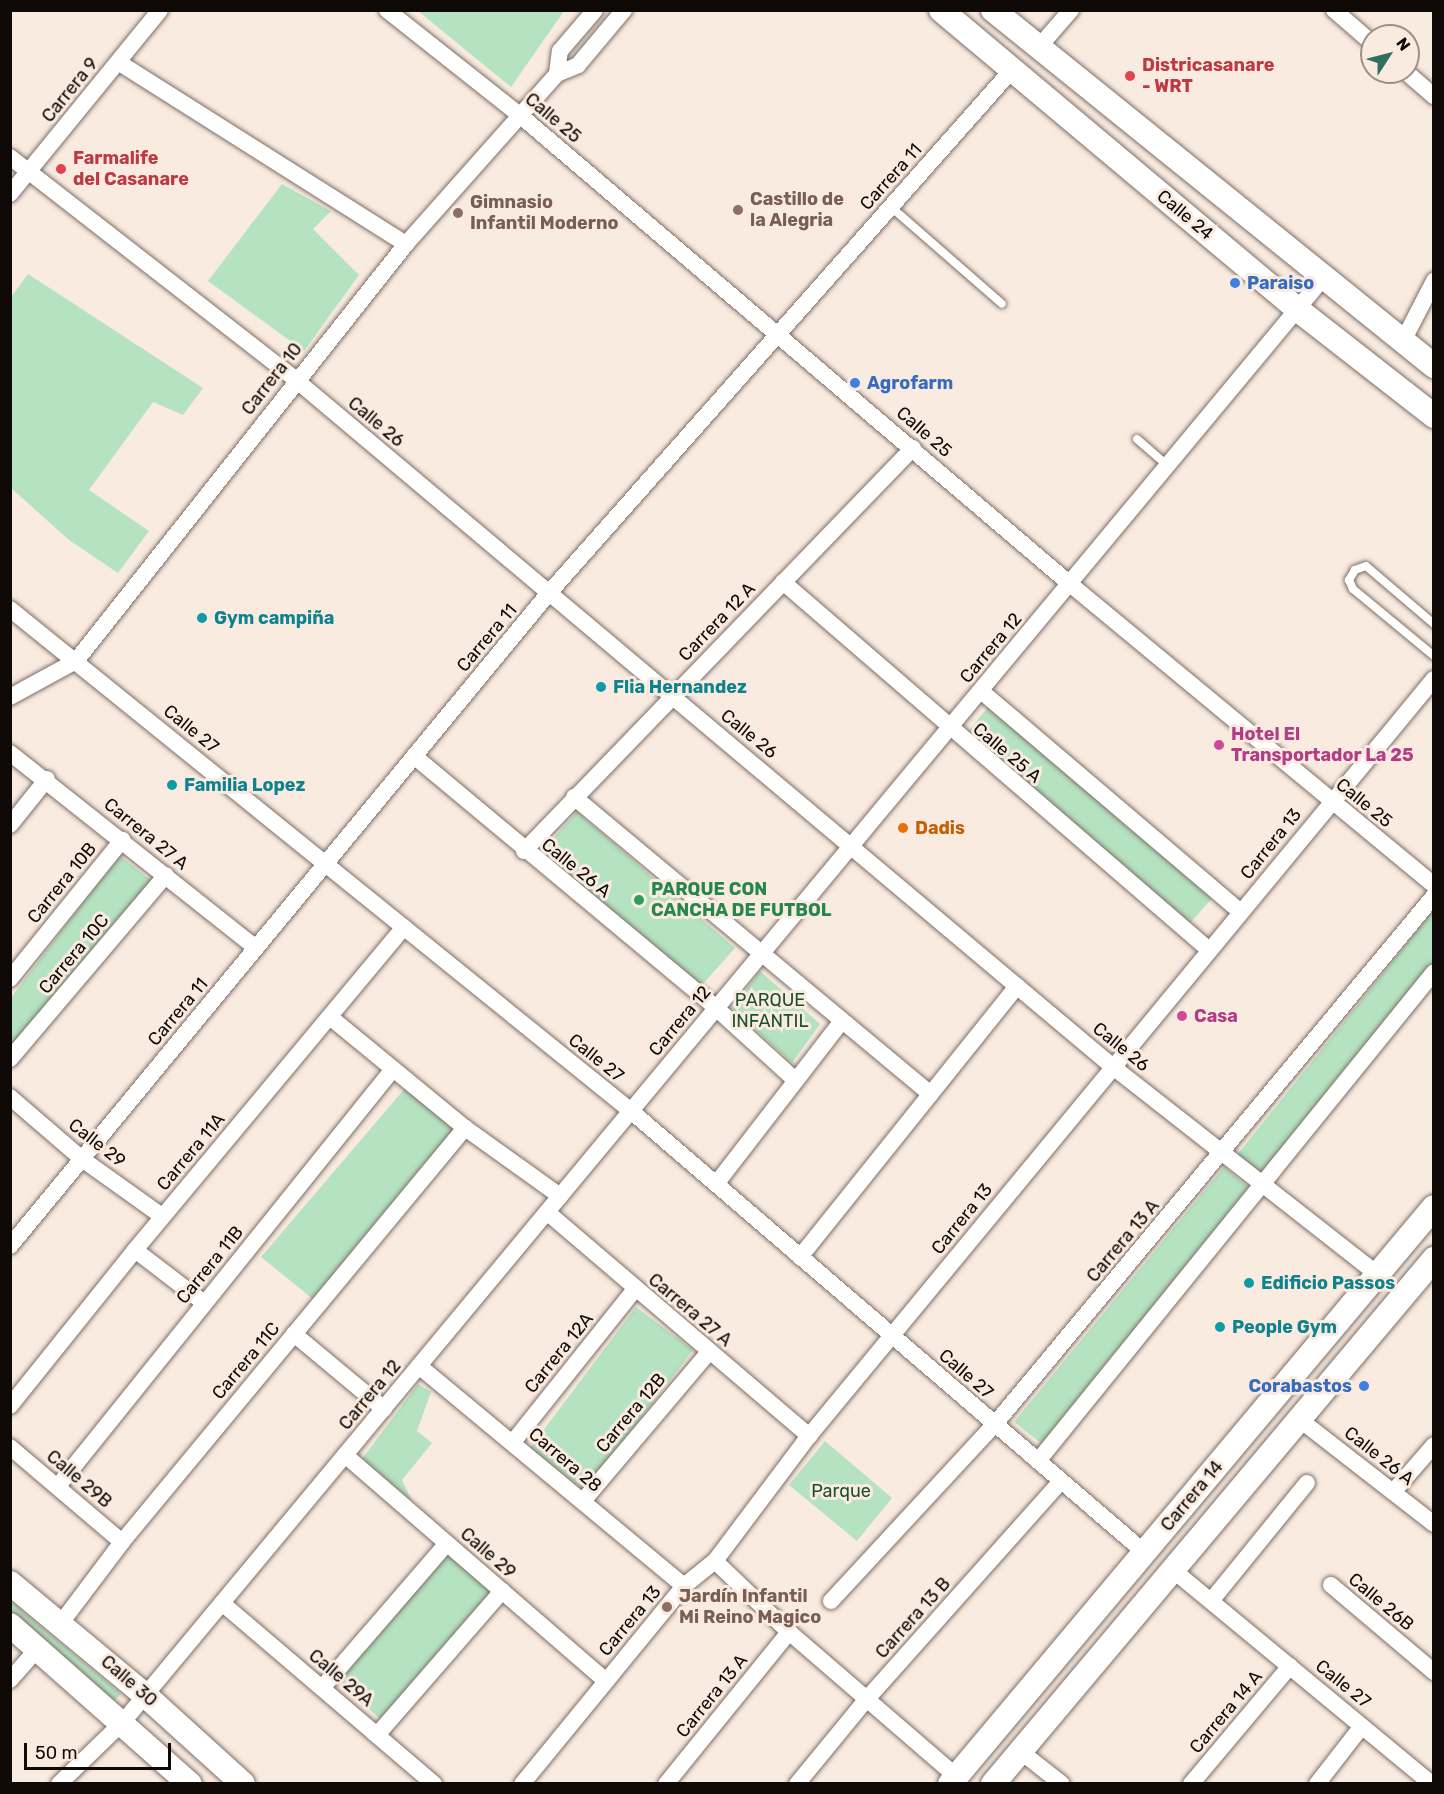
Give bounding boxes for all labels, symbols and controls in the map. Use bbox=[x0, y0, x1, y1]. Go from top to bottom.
north arrow bbox=[1360, 24, 1420, 84]
text: N bbox=[1392, 34, 1414, 55]
street label: Carrera 9 bbox=[37, 53, 103, 127]
place label: Districasanare - WRT bbox=[1142, 55, 1274, 98]
marker: Districasanare - WRT bbox=[1123, 69, 1137, 83]
street label: Calle 25 bbox=[521, 88, 585, 148]
street label: Carrera 11 bbox=[856, 139, 926, 215]
place label: Farmalife del Casanare bbox=[73, 148, 189, 190]
marker: Farmalife del Casanare bbox=[54, 162, 68, 176]
street label: Calle 24 bbox=[1152, 185, 1218, 245]
place label: Castillo de la Alegria bbox=[750, 189, 844, 232]
place label: Gimnasio Infantil Moderno bbox=[470, 192, 618, 234]
marker: Castillo de la Alegria bbox=[731, 203, 745, 217]
marker: Gimnasio Infantil Moderno bbox=[451, 206, 465, 220]
place label: Paraiso bbox=[1247, 272, 1314, 294]
marker: Paraiso bbox=[1228, 276, 1242, 290]
street label: Carrera 10 bbox=[237, 339, 307, 419]
place label: Agrofarm bbox=[867, 372, 953, 394]
marker: Agrofarm bbox=[848, 376, 862, 390]
street label: Calle 26 bbox=[344, 392, 408, 452]
street label: Calle 25 bbox=[892, 402, 956, 462]
street label: Carrera 12 A bbox=[674, 578, 760, 666]
street label: Carrera 11 bbox=[452, 600, 522, 676]
place label: Gym campiña bbox=[214, 607, 334, 629]
street label: Carrera 12 bbox=[955, 609, 1027, 687]
marker: Gym campiña bbox=[195, 611, 209, 625]
place label: Flia Hernandez bbox=[613, 676, 747, 698]
marker: Flia Hernandez bbox=[594, 680, 608, 694]
street label: Calle 27 bbox=[159, 700, 223, 758]
street label: Calle 26 bbox=[716, 705, 782, 763]
street label: Calle 25 A bbox=[968, 718, 1046, 788]
place label: Hotel El Transportador La 25 bbox=[1231, 724, 1414, 766]
marker: Hotel El Transportador La 25 bbox=[1212, 738, 1226, 752]
place label: Familia Lopez bbox=[184, 774, 305, 796]
street label: Calle 25 bbox=[1331, 774, 1397, 832]
marker: Familia Lopez bbox=[165, 778, 179, 792]
street label: Carrera 27 A bbox=[99, 793, 193, 875]
street label: Carrera 13 bbox=[1236, 804, 1306, 884]
place label: Dadis bbox=[915, 817, 965, 839]
marker: Dadis bbox=[896, 821, 910, 835]
street label: Calle 26 A bbox=[537, 833, 615, 903]
street label: Carrera 10B bbox=[23, 838, 101, 928]
place label: PARQUE CON CANCHA DE FUTBOL bbox=[651, 879, 832, 922]
marker: PARQUE CON CANCHA DE FUTBOL bbox=[632, 893, 646, 907]
street label: Carrera 10C bbox=[34, 910, 114, 998]
street label: Carrera 11 bbox=[143, 974, 213, 1050]
street label: Carrera 12 bbox=[644, 982, 716, 1060]
park label: PARQUE INFANTIL bbox=[731, 990, 809, 1032]
place label: Casa bbox=[1194, 1005, 1238, 1027]
marker: Casa bbox=[1175, 1009, 1189, 1023]
street label: Calle 26 bbox=[1088, 1018, 1154, 1076]
street label: Calle 27 bbox=[564, 1029, 628, 1087]
street label: Carrera 11A bbox=[153, 1109, 229, 1195]
street label: Calle 29 bbox=[64, 1114, 130, 1172]
street label: Carrera 13 bbox=[927, 1179, 997, 1259]
street label: Carrera 13 A bbox=[1082, 1195, 1164, 1287]
street label: Carrera 11B bbox=[172, 1222, 248, 1308]
street label: Carrera 27 A bbox=[644, 1269, 736, 1351]
place label: Edificio Passos bbox=[1261, 1272, 1395, 1294]
marker: Edificio Passos bbox=[1242, 1276, 1256, 1290]
street label: Carrera 12A bbox=[520, 1309, 598, 1397]
place label: People Gym bbox=[1232, 1316, 1337, 1338]
street label: Carrera 11C bbox=[208, 1318, 284, 1404]
marker: People Gym bbox=[1213, 1320, 1227, 1334]
street label: Calle 27 bbox=[934, 1345, 998, 1403]
street label: Carrera 12 bbox=[334, 1356, 406, 1434]
street label: Carrera 12B bbox=[592, 1369, 670, 1457]
place label: Corabastos bbox=[1248, 1375, 1352, 1397]
marker: Corabastos bbox=[1357, 1379, 1371, 1393]
street label: Calle 26 A bbox=[1340, 1422, 1418, 1490]
street label: Carrera 28 bbox=[524, 1423, 606, 1497]
street label: Calle 29B bbox=[42, 1446, 116, 1512]
street label: Carrera 14 bbox=[1156, 1456, 1228, 1536]
park label: Parque bbox=[811, 1480, 871, 1502]
street label: Calle 29 bbox=[456, 1523, 520, 1583]
street label: Calle 26B bbox=[1344, 1568, 1418, 1636]
street label: Carrera 13 B bbox=[871, 1573, 955, 1663]
street label: Carrera 13 bbox=[594, 1581, 666, 1661]
place label: Jardín Infantil Mi Reino Magico bbox=[679, 1586, 821, 1628]
marker: Jardín Infantil Mi Reino Magico bbox=[660, 1600, 674, 1614]
street label: Calle 29A bbox=[304, 1645, 378, 1711]
street label: Carrera 13 A bbox=[672, 1650, 752, 1742]
street label: Calle 30 bbox=[96, 1651, 162, 1711]
street label: Calle 27 bbox=[1311, 1655, 1375, 1713]
street label: Carrera 14 A bbox=[1185, 1666, 1267, 1758]
scale bar bbox=[27, 1731, 174, 1769]
text: 50 m bbox=[35, 1742, 78, 1764]

